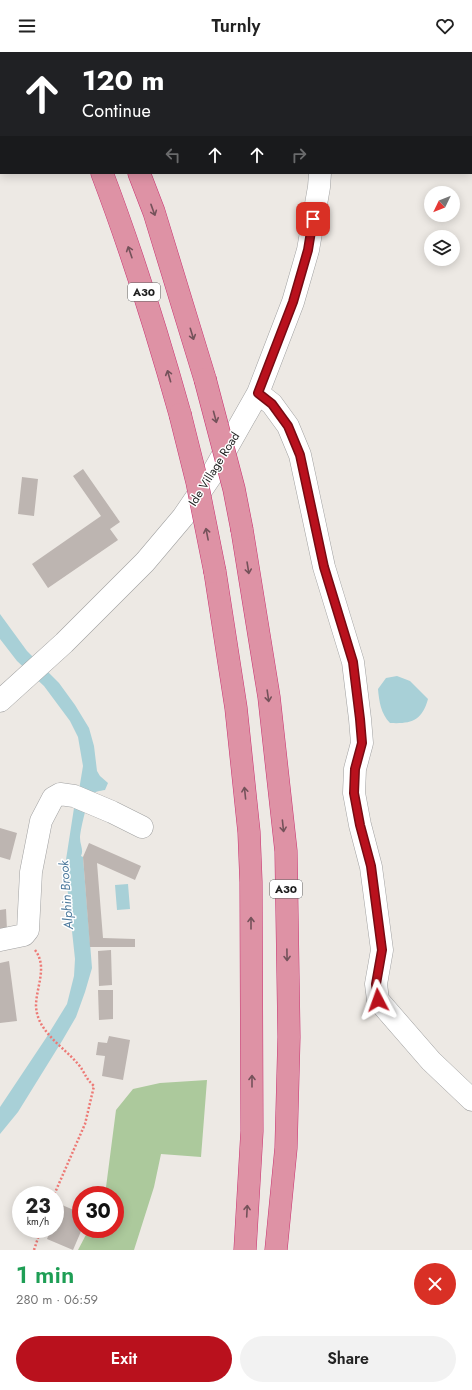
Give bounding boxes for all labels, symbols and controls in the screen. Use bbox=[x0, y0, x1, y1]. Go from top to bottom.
text: Turnly bbox=[212, 13, 260, 39]
icon: menu bbox=[16, 15, 38, 37]
icon: heart bbox=[434, 15, 456, 37]
text: 120 m bbox=[82, 60, 165, 101]
icon: ahead bbox=[16, 68, 68, 120]
text: Continue bbox=[82, 98, 151, 124]
icon: left bbox=[162, 144, 184, 166]
icon: ahead bbox=[204, 144, 226, 166]
icon: ahead bbox=[246, 144, 268, 166]
icon: right bbox=[288, 144, 310, 166]
north arrow bbox=[424, 186, 460, 222]
map controls bbox=[424, 186, 460, 266]
pin bbox=[296, 202, 330, 236]
one-way arrow bbox=[149, 203, 157, 215]
icon: arrive bbox=[302, 208, 324, 230]
button: layers bbox=[424, 230, 460, 266]
one-way arrow bbox=[126, 247, 134, 259]
road number: A30 bbox=[128, 283, 160, 301]
one-way arrow bbox=[189, 327, 196, 340]
one-way arrow bbox=[165, 370, 173, 383]
one-way arrow bbox=[212, 410, 219, 423]
street label: Ide Village Road bbox=[184, 428, 244, 510]
one-way arrow bbox=[203, 528, 211, 541]
one-way arrow bbox=[244, 561, 252, 574]
one-way arrow bbox=[264, 690, 272, 703]
one-way arrow bbox=[241, 787, 249, 800]
one-way arrow bbox=[279, 819, 287, 832]
water label: Alphin Brook bbox=[54, 859, 78, 931]
road number: A30 bbox=[270, 880, 302, 898]
one-way arrow bbox=[247, 917, 255, 930]
one-way arrow bbox=[283, 948, 291, 961]
position arrow bbox=[357, 979, 399, 1021]
one-way arrow bbox=[248, 1075, 256, 1088]
speed limit sign: 30 bbox=[72, 1186, 124, 1238]
text: 23 bbox=[25, 1192, 51, 1221]
one-way arrow bbox=[244, 1205, 251, 1218]
text: km/h bbox=[27, 1214, 49, 1229]
text: 1 min bbox=[16, 1257, 74, 1292]
button: close bbox=[414, 1263, 456, 1305]
text: 280 m · 06:59 bbox=[16, 1290, 98, 1309]
button: Exit bbox=[16, 1336, 232, 1382]
button: Share bbox=[240, 1336, 456, 1382]

